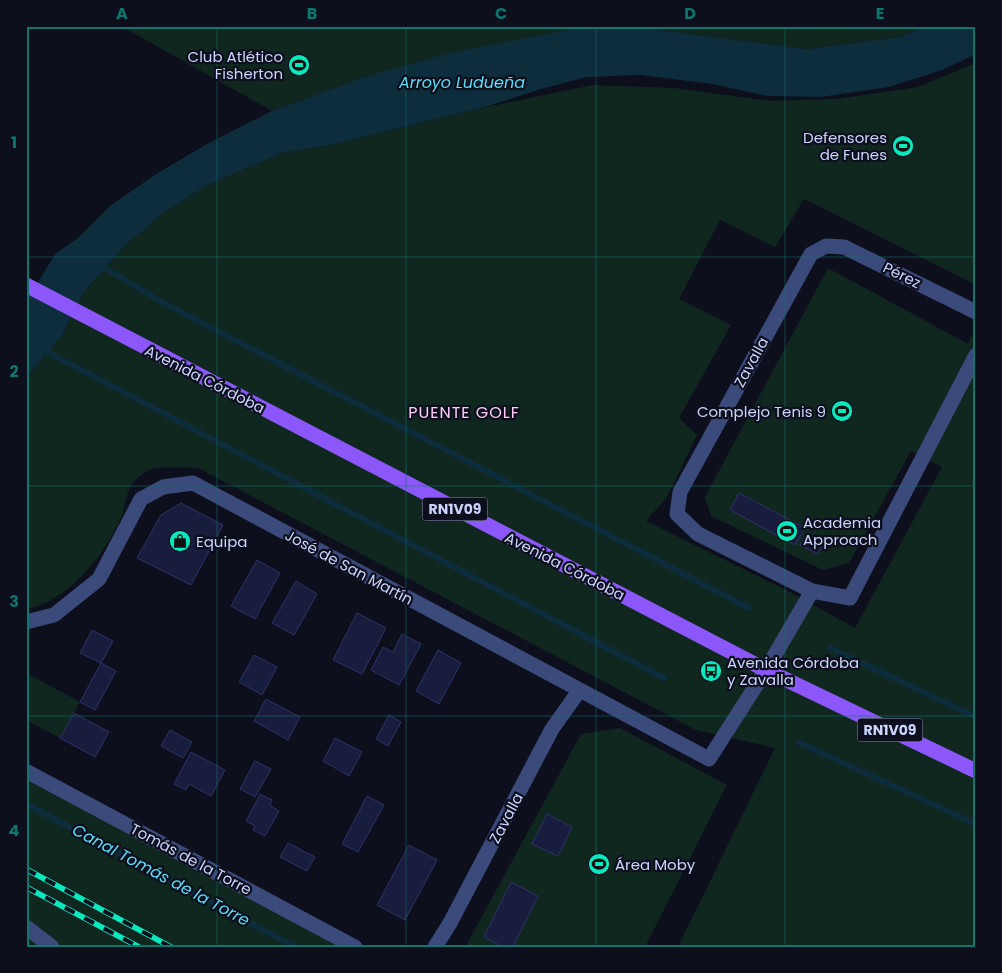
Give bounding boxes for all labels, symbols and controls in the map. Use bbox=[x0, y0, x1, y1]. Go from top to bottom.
text: A bbox=[116, 2, 128, 25]
text: B bbox=[307, 2, 317, 25]
text: C bbox=[495, 2, 507, 25]
text: D bbox=[684, 2, 696, 25]
text: E bbox=[876, 2, 884, 25]
place label: Club Atlético Fisherton bbox=[188, 46, 283, 84]
sports icon: Club Atlético Fisherton bbox=[287, 53, 311, 77]
water label: Arroyo Ludueña bbox=[398, 71, 525, 94]
place label: Defensores de Funes bbox=[803, 127, 887, 165]
text: 1 bbox=[11, 131, 17, 154]
sports icon: Defensores de Funes bbox=[891, 134, 915, 158]
street label: Pérez bbox=[880, 257, 925, 293]
street label: Zavalla bbox=[729, 333, 773, 391]
street label: Avenida Córdoba bbox=[141, 340, 269, 418]
text: 2 bbox=[9, 360, 19, 383]
sports icon: Complejo Tenis 9 bbox=[830, 399, 854, 423]
district label: PUENTE GOLF bbox=[408, 401, 520, 424]
place label: Complejo Tenis 9 bbox=[697, 401, 826, 422]
road number: RN1V09 bbox=[422, 498, 488, 520]
place label: Academia Approach bbox=[803, 512, 881, 550]
sports icon: Academia Approach bbox=[775, 519, 799, 543]
street label: José de San Martín bbox=[281, 524, 417, 610]
street label: Avenida Córdoba bbox=[501, 527, 629, 605]
shop icon: Equipa bbox=[168, 529, 192, 553]
place label: Equipa bbox=[196, 531, 247, 552]
text: 3 bbox=[9, 590, 19, 613]
place label: Avenida Córdoba y Zavalla bbox=[727, 652, 859, 690]
bus stop icon: Avenida Córdoba y Zavalla bbox=[699, 659, 723, 683]
road number: RN1V09 bbox=[858, 718, 922, 742]
street label: Zavalla bbox=[484, 789, 528, 847]
water label: Canal Tomás de la Torre bbox=[68, 818, 254, 932]
street label: Tomás de la Torre bbox=[127, 818, 255, 900]
text: 4 bbox=[9, 819, 20, 842]
sports icon: Área Moby bbox=[587, 852, 611, 876]
place label: Área Moby bbox=[615, 854, 696, 875]

